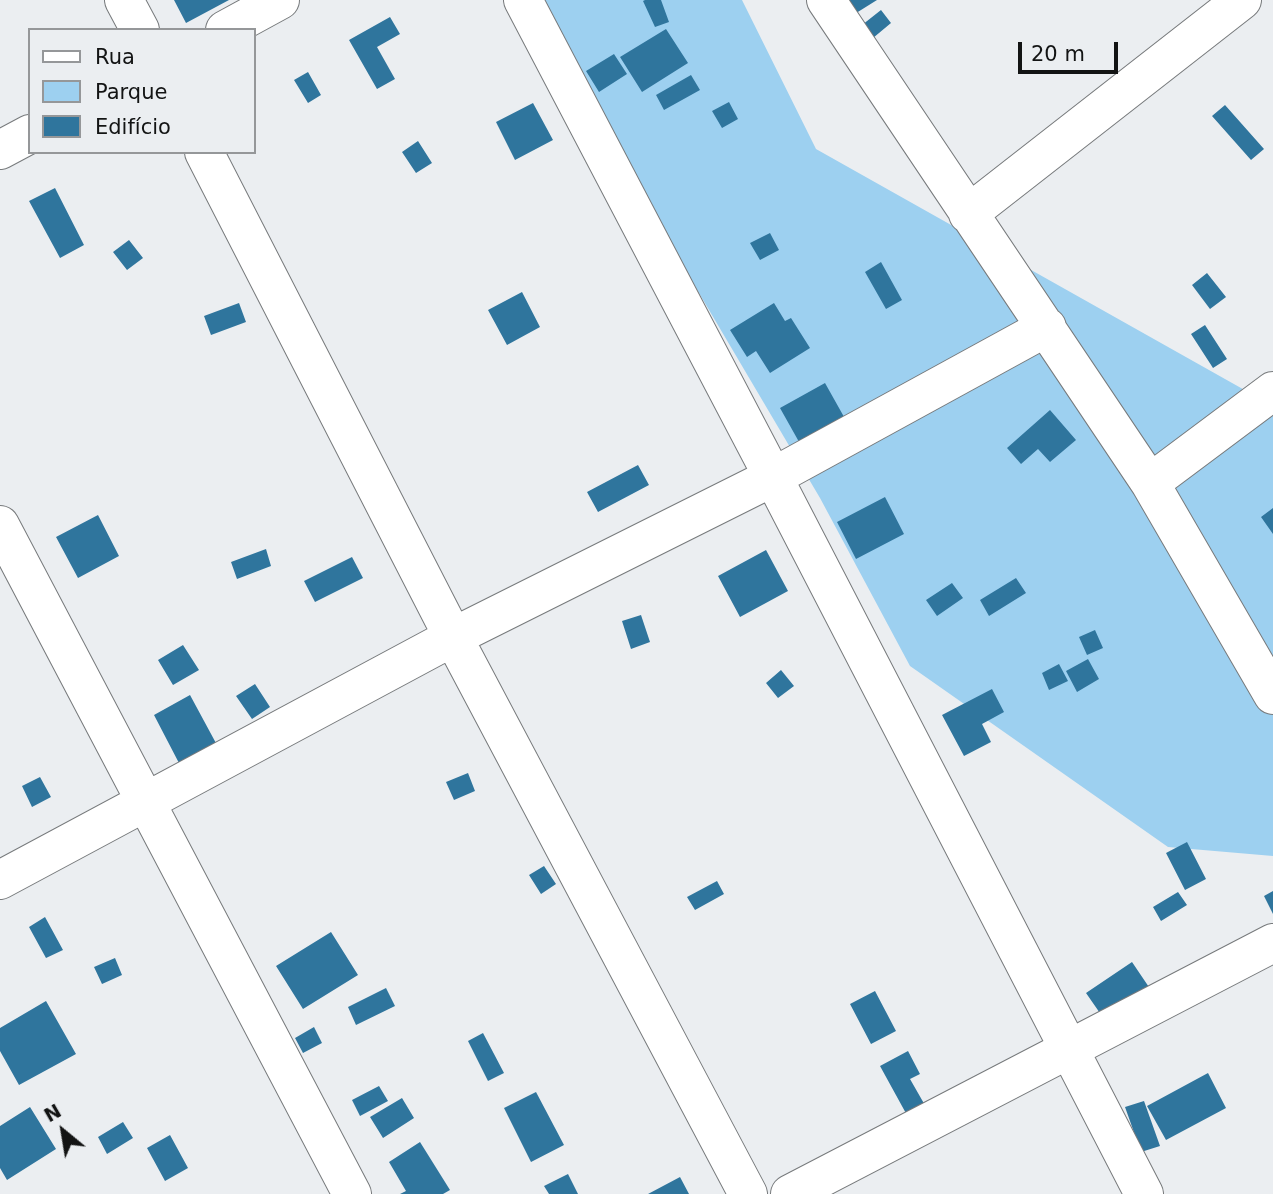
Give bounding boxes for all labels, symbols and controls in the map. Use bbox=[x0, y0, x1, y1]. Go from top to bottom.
legend bbox=[28, 28, 256, 154]
scale bar bbox=[1021, 28, 1121, 72]
text: 20 m bbox=[1031, 42, 1085, 66]
text: Rua bbox=[95, 45, 135, 69]
text: Parque bbox=[95, 80, 167, 104]
text: Edifício bbox=[95, 115, 171, 139]
north arrow bbox=[28, 1096, 98, 1166]
text: N bbox=[40, 1099, 65, 1126]

